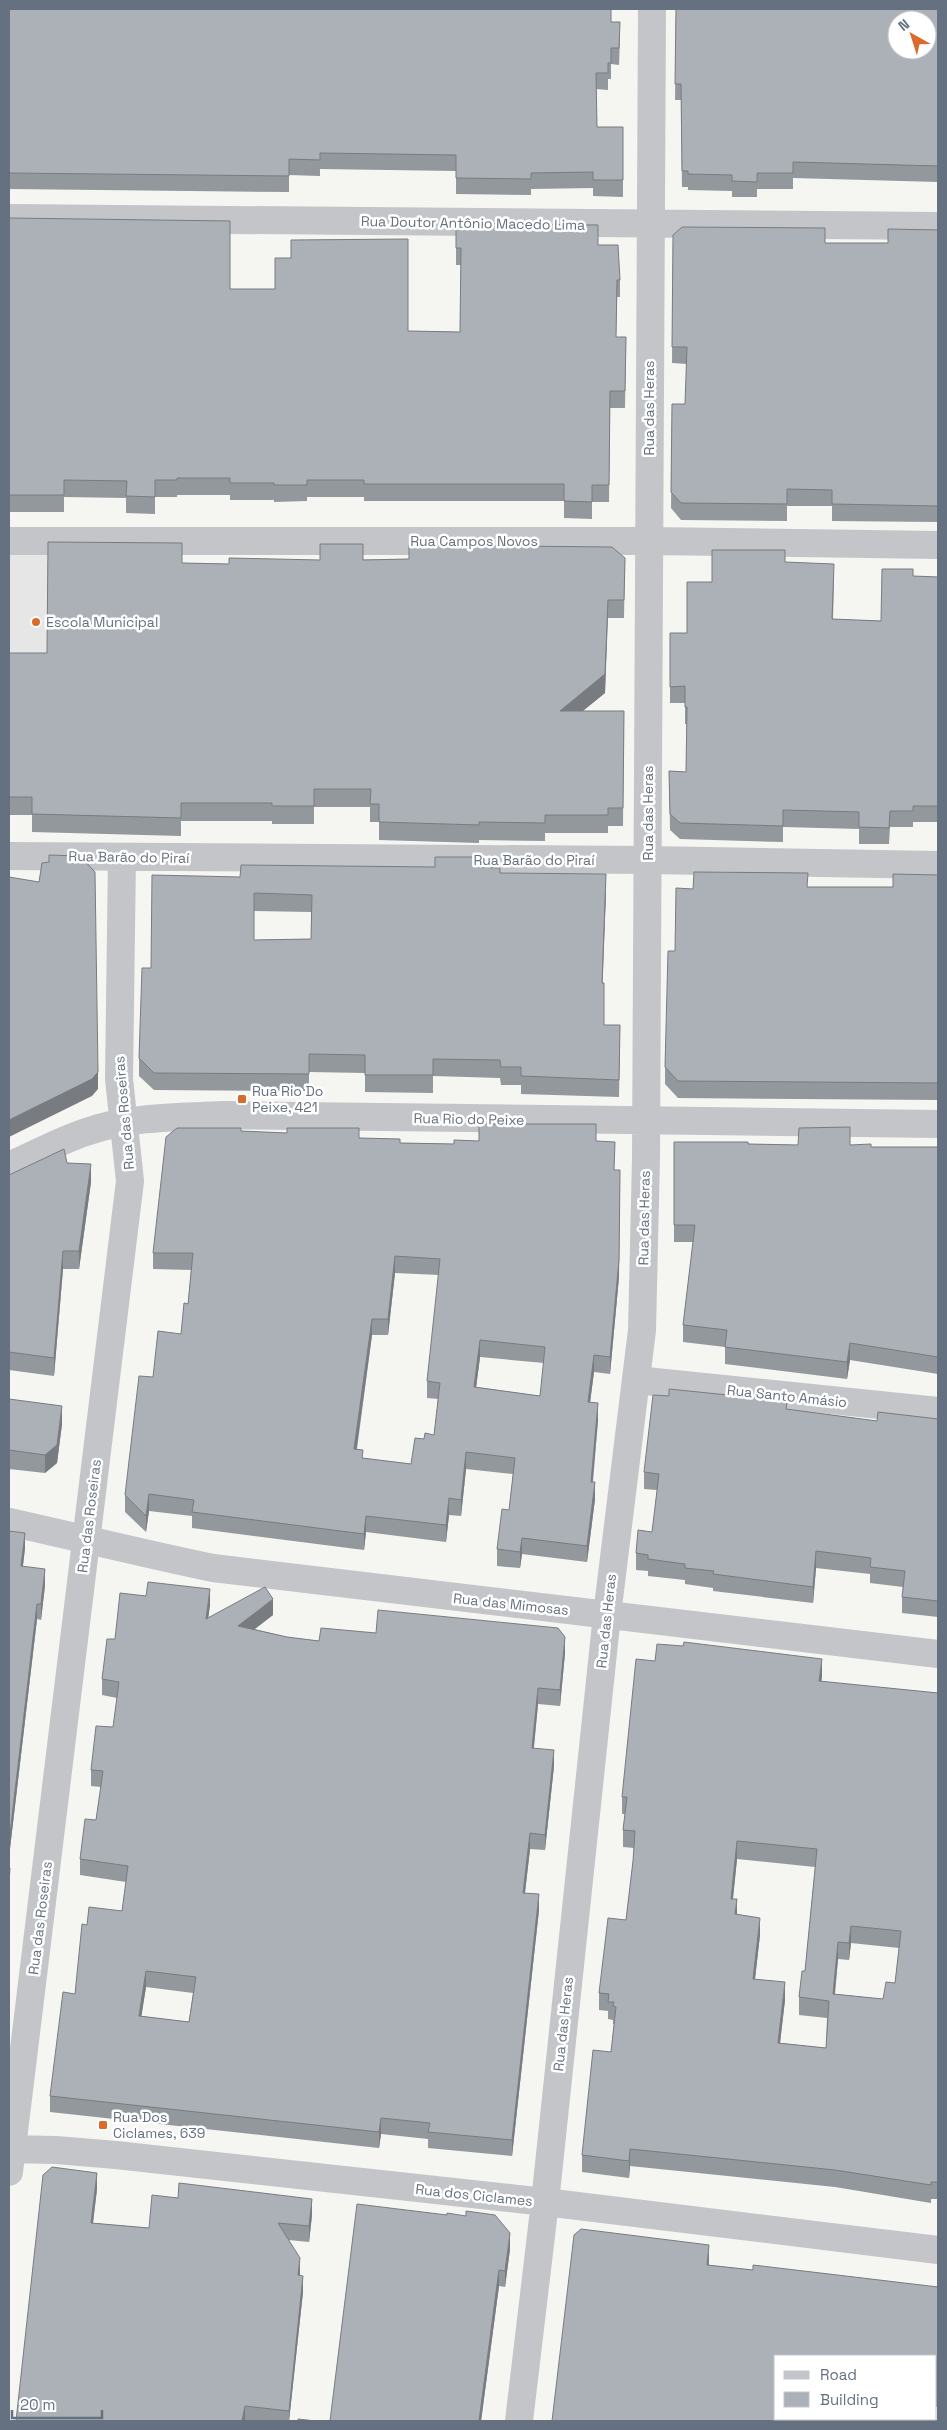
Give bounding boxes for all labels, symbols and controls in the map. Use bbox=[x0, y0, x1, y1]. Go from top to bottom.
north arrow bbox=[887, 10, 937, 60]
text: N bbox=[895, 15, 913, 35]
street label: Rua Doutor Antônio Macedo Lima bbox=[361, 212, 585, 234]
street label: Rua das Heras bbox=[640, 361, 658, 455]
street label: Rua Campos Novos bbox=[410, 532, 538, 550]
place label: Escola Municipal bbox=[46, 613, 158, 631]
marker: Escola Municipal bbox=[30, 616, 42, 628]
street label: Rua das Heras bbox=[639, 766, 657, 860]
street label: Rua Barão do Piraí bbox=[68, 847, 190, 867]
street label: Rua Barão do Piraí bbox=[473, 851, 595, 869]
street label: Rua das Roseiras bbox=[110, 1055, 138, 1171]
place label: Rua Rio Do Peixe, 421 bbox=[252, 1082, 324, 1116]
marker: Rua Rio Do Peixe, 421 bbox=[236, 1093, 248, 1105]
street label: Rua Rio do Peixe bbox=[413, 1109, 525, 1129]
street label: Rua das Heras bbox=[634, 1170, 654, 1266]
street label: Rua Santo Amásio bbox=[726, 1381, 848, 1411]
street label: Rua das Roseiras bbox=[73, 1458, 105, 1574]
street label: Rua das Heras bbox=[592, 1573, 620, 1669]
street label: Rua das Mimosas bbox=[452, 1589, 570, 1619]
street label: Rua das Roseiras bbox=[24, 1860, 56, 1976]
street label: Rua das Heras bbox=[549, 1976, 577, 2072]
place label: Rua Dos Ciclames, 639 bbox=[113, 2108, 205, 2142]
marker: Rua Dos Ciclames, 639 bbox=[97, 2119, 109, 2131]
street label: Rua dos Ciclames bbox=[415, 2180, 533, 2210]
legend bbox=[774, 2355, 937, 2420]
text: Road bbox=[820, 2365, 857, 2384]
scale bar bbox=[12, 2388, 102, 2420]
text: Building bbox=[820, 2390, 879, 2409]
text: 20 m bbox=[20, 2395, 55, 2414]

